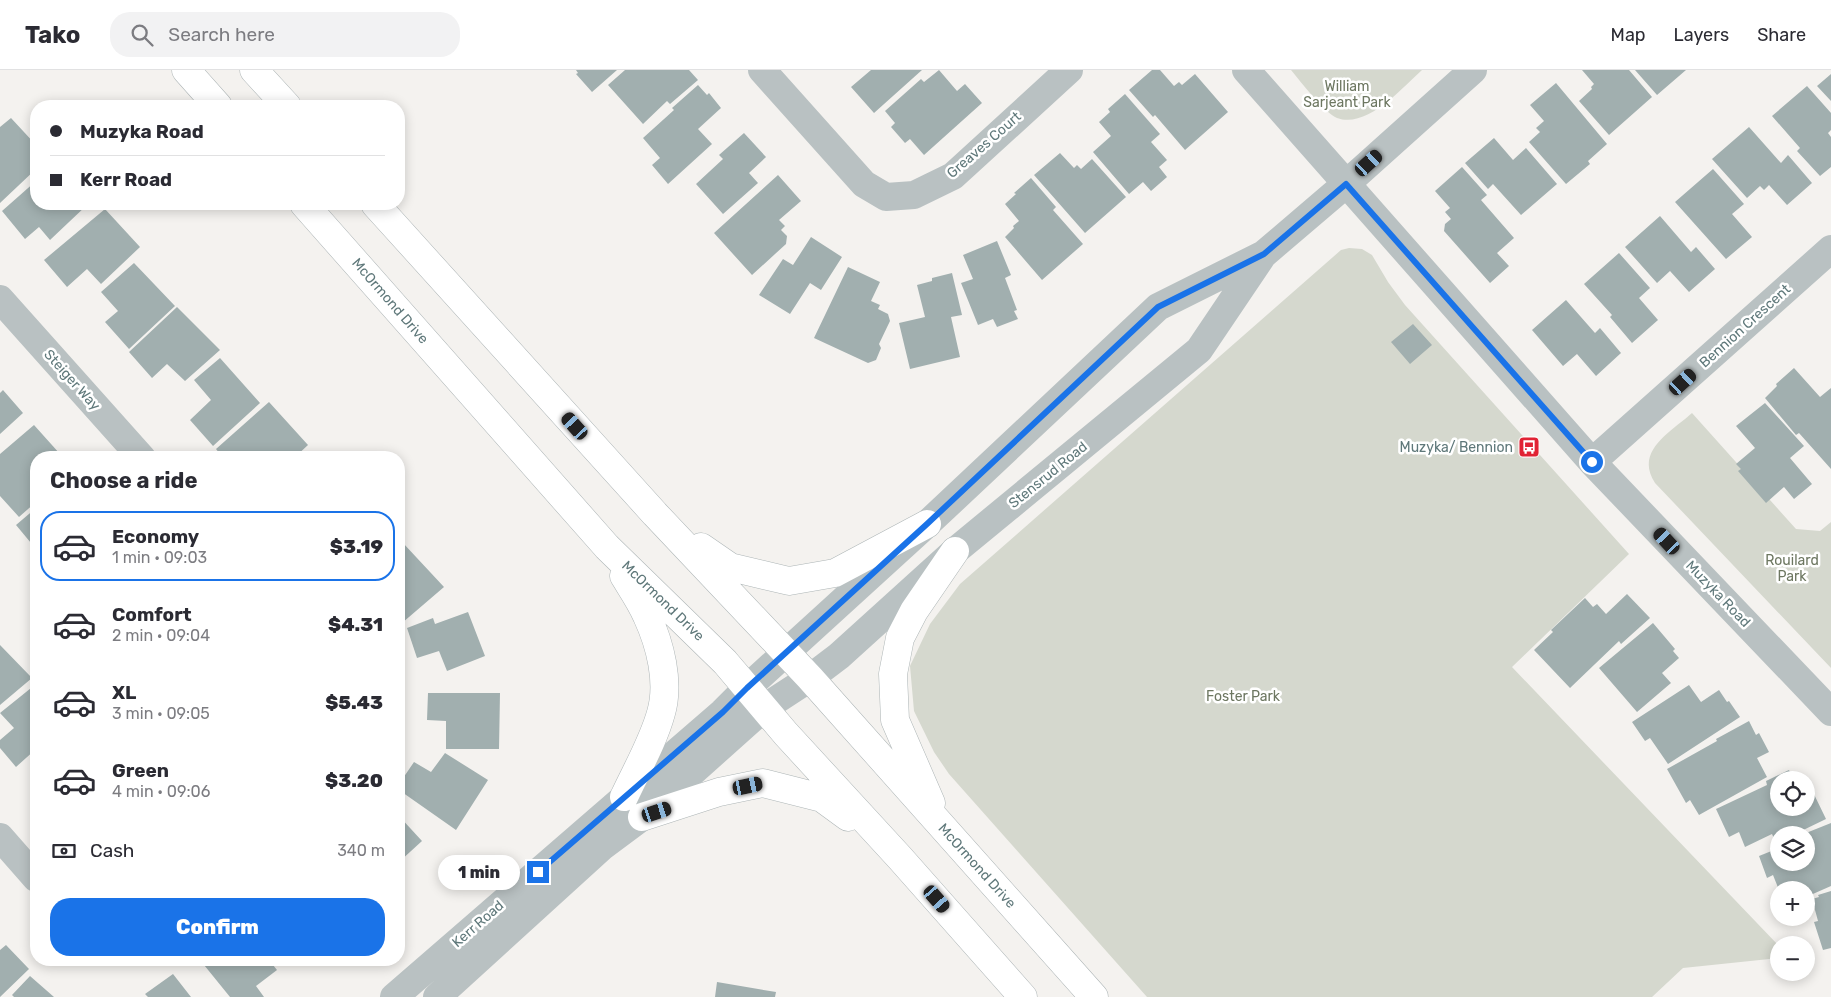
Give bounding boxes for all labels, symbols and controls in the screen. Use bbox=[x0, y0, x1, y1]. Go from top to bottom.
search box bbox=[110, 12, 460, 57]
text: Tako bbox=[25, 21, 80, 49]
icon: search bbox=[128, 21, 156, 49]
text: Search here bbox=[168, 23, 275, 46]
text: Map bbox=[1611, 24, 1646, 46]
text: Layers bbox=[1674, 24, 1729, 46]
text: Share bbox=[1757, 24, 1806, 46]
park label: William Sarjeant Park bbox=[1303, 78, 1391, 111]
street label: Greaves Court bbox=[943, 108, 1025, 182]
text: Muzyka Road bbox=[80, 120, 204, 143]
car bbox=[1352, 147, 1385, 179]
text: Kerr Road bbox=[80, 168, 172, 191]
street label: McOrmond Drive bbox=[348, 255, 432, 347]
street label: Bennion Crescent bbox=[1696, 280, 1794, 371]
street label: Steiger Way bbox=[40, 346, 104, 414]
car bbox=[1666, 366, 1699, 398]
car bbox=[559, 410, 590, 442]
bus stop icon: Muzyka/ Bennion bbox=[1517, 435, 1541, 459]
street label: Stensrud Road bbox=[1005, 438, 1091, 512]
place label: Muzyka/ Bennion bbox=[1400, 439, 1513, 456]
route start bbox=[1581, 451, 1603, 473]
text: Choose a ride bbox=[50, 467, 197, 494]
icon: car bbox=[52, 524, 97, 569]
text: Economy bbox=[112, 525, 199, 548]
car bbox=[1651, 525, 1682, 557]
text: $3.19 bbox=[330, 535, 383, 558]
text: 1 min · 09:03 bbox=[112, 548, 207, 567]
park label: Rouilard Park bbox=[1765, 552, 1819, 585]
street label: McOrmond Drive bbox=[618, 557, 708, 645]
street label: Muzyka Road bbox=[1682, 557, 1754, 631]
icon: car bbox=[52, 602, 97, 647]
text: Comfort bbox=[112, 603, 192, 626]
text: $4.31 bbox=[328, 613, 383, 636]
text: 2 min · 09:04 bbox=[112, 626, 210, 645]
icon: car bbox=[52, 680, 97, 725]
text: XL bbox=[112, 681, 136, 704]
park label: Foster Park bbox=[1206, 688, 1281, 705]
text: $5.43 bbox=[325, 691, 383, 714]
text: 3 min · 09:05 bbox=[112, 704, 210, 723]
icon: car bbox=[52, 758, 97, 803]
text: Green bbox=[112, 759, 169, 782]
text: $3.20 bbox=[325, 769, 383, 792]
map controls bbox=[1770, 771, 1815, 981]
button: locate bbox=[1770, 771, 1815, 816]
car bbox=[731, 776, 764, 796]
text: 4 min · 09:06 bbox=[112, 782, 210, 801]
car bbox=[640, 800, 673, 824]
street label: McOrmond Drive bbox=[935, 820, 1020, 912]
button: layers bbox=[1770, 826, 1815, 871]
icon: cash bbox=[50, 837, 78, 865]
text: Cash bbox=[90, 839, 134, 862]
text: 340 m bbox=[337, 841, 385, 860]
callout: 1 min bbox=[438, 854, 520, 890]
route end bbox=[527, 861, 549, 883]
text: 1 min bbox=[458, 863, 500, 882]
button: + bbox=[1770, 881, 1815, 926]
car bbox=[921, 883, 952, 915]
street label: Kerr Road bbox=[449, 897, 507, 951]
button: Confirm bbox=[50, 898, 385, 956]
button: − bbox=[1770, 936, 1815, 981]

